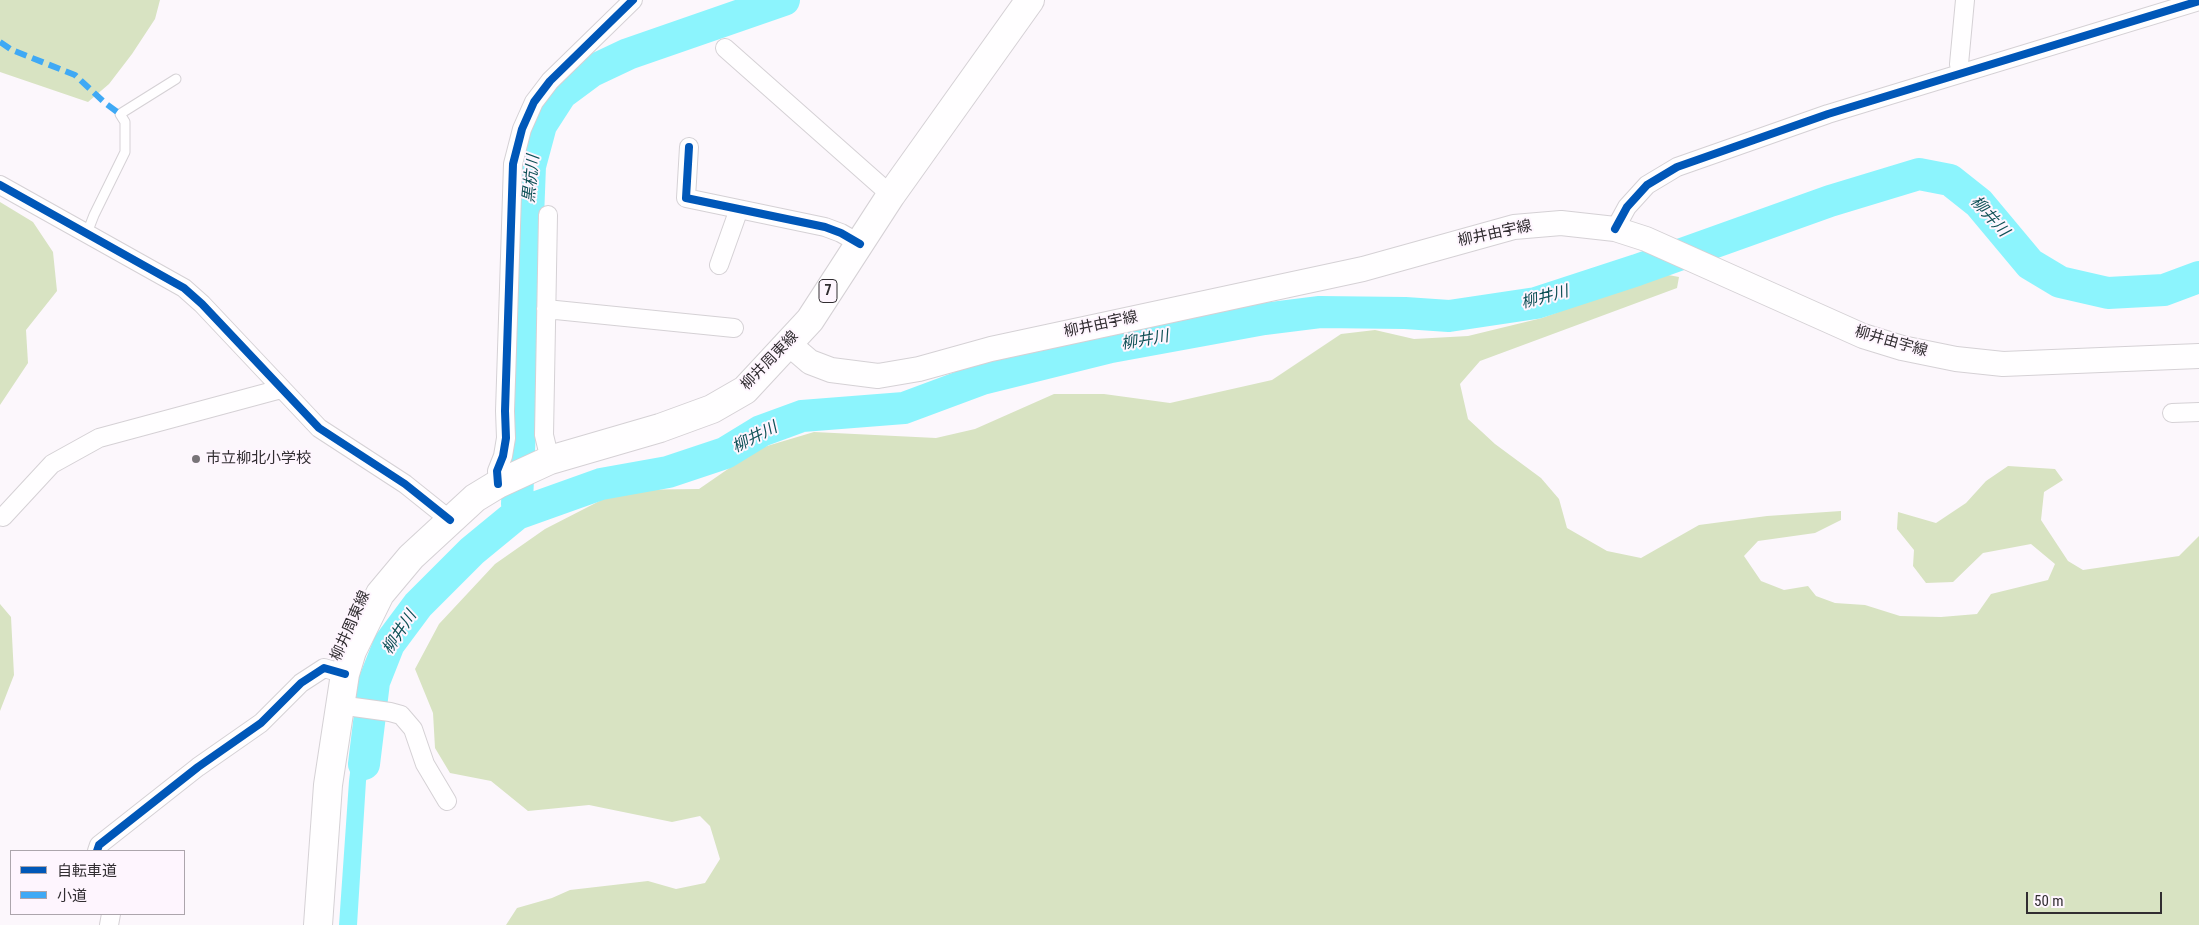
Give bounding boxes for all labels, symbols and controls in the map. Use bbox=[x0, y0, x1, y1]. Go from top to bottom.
water label: 黒杭川 bbox=[520, 154, 544, 204]
water label: 柳井川 bbox=[1966, 193, 2012, 241]
street label: 柳井由宇線 bbox=[1456, 217, 1534, 251]
road number: 7 bbox=[819, 280, 837, 302]
water label: 柳井川 bbox=[1519, 283, 1571, 313]
street label: 柳井由宇線 bbox=[1062, 308, 1140, 342]
street label: 柳井由宇線 bbox=[1852, 323, 1930, 361]
water label: 柳井川 bbox=[1120, 327, 1170, 355]
street label: 柳井周東線 bbox=[737, 328, 803, 394]
water label: 柳井川 bbox=[729, 419, 781, 457]
place label: 市立柳北小学校 bbox=[206, 450, 311, 468]
marker: 市立柳北小学校 bbox=[190, 453, 202, 465]
street label: 柳井周東線 bbox=[328, 588, 374, 664]
water label: 柳井川 bbox=[379, 608, 421, 658]
legend bbox=[10, 850, 185, 915]
text: 自転車道 bbox=[57, 862, 117, 880]
scale bar bbox=[2029, 882, 2165, 914]
text: 小道 bbox=[57, 887, 87, 905]
text: 50 m bbox=[2034, 892, 2064, 910]

